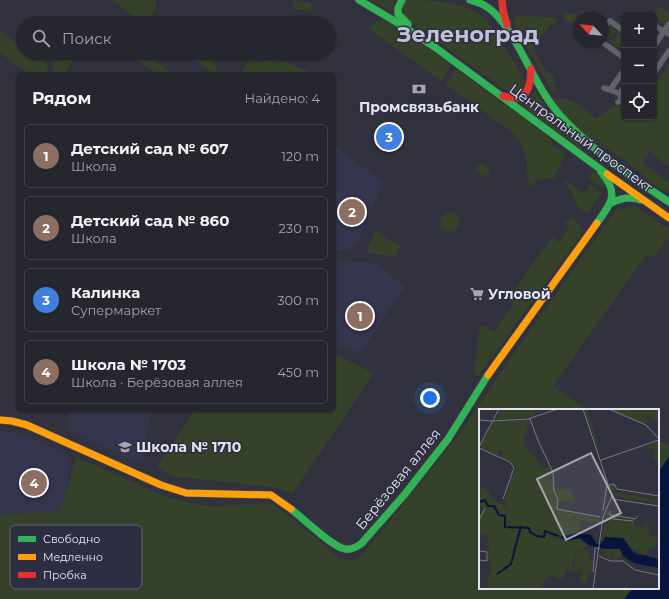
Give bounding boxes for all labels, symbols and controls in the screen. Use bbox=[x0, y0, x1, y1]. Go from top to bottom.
north arrow bbox=[573, 12, 609, 48]
map controls bbox=[621, 12, 657, 120]
button: + bbox=[621, 12, 657, 48]
search box bbox=[16, 16, 336, 60]
district label: Зеленоград bbox=[396, 21, 539, 48]
icon: search bbox=[30, 27, 52, 49]
text: Поиск bbox=[62, 29, 111, 48]
button: − bbox=[621, 48, 657, 84]
street label: Центральный проспект bbox=[506, 80, 656, 196]
bank icon: Промсвязьбанк bbox=[411, 81, 427, 97]
button: locate bbox=[621, 84, 657, 120]
text: Рядом bbox=[32, 88, 91, 108]
text: Найдено: 4 bbox=[245, 90, 320, 106]
place label: Промсвязьбанк bbox=[359, 98, 479, 116]
pin: 3 bbox=[376, 122, 402, 152]
text: Детский сад № 607 bbox=[71, 139, 229, 158]
text: 1 bbox=[43, 148, 49, 164]
text: 120 m bbox=[281, 148, 319, 164]
text: Школа bbox=[71, 158, 117, 174]
pin: 2 bbox=[339, 197, 365, 227]
text: Детский сад № 860 bbox=[71, 211, 229, 230]
text: 2 bbox=[42, 220, 50, 236]
text: 230 m bbox=[278, 220, 319, 236]
text: Школа bbox=[71, 230, 117, 246]
text: Калинка bbox=[71, 283, 140, 302]
place label: Угловой bbox=[488, 285, 551, 303]
supermarket icon: Угловой bbox=[469, 286, 485, 302]
text: 3 bbox=[42, 292, 50, 308]
text: 300 m bbox=[277, 292, 319, 308]
pin: 1 bbox=[347, 301, 373, 331]
text: Супермаркет bbox=[71, 302, 161, 318]
text: Школа № 1703 bbox=[71, 355, 186, 374]
text: 4 bbox=[42, 364, 50, 380]
text: 450 m bbox=[277, 364, 319, 380]
text: Школа · Берёзовая аллея bbox=[71, 374, 243, 390]
your location bbox=[420, 388, 440, 408]
inset map bbox=[479, 409, 659, 589]
street label: Берёзовая аллея bbox=[352, 425, 444, 533]
place label: Школа № 1710 bbox=[136, 438, 241, 456]
school or university icon: Школа № 1710 bbox=[117, 439, 133, 455]
pin: 4 bbox=[21, 468, 47, 498]
legend bbox=[10, 525, 142, 589]
text: Свободно bbox=[43, 532, 100, 546]
text: Медленно bbox=[43, 550, 103, 564]
text: Пробка bbox=[43, 568, 87, 582]

